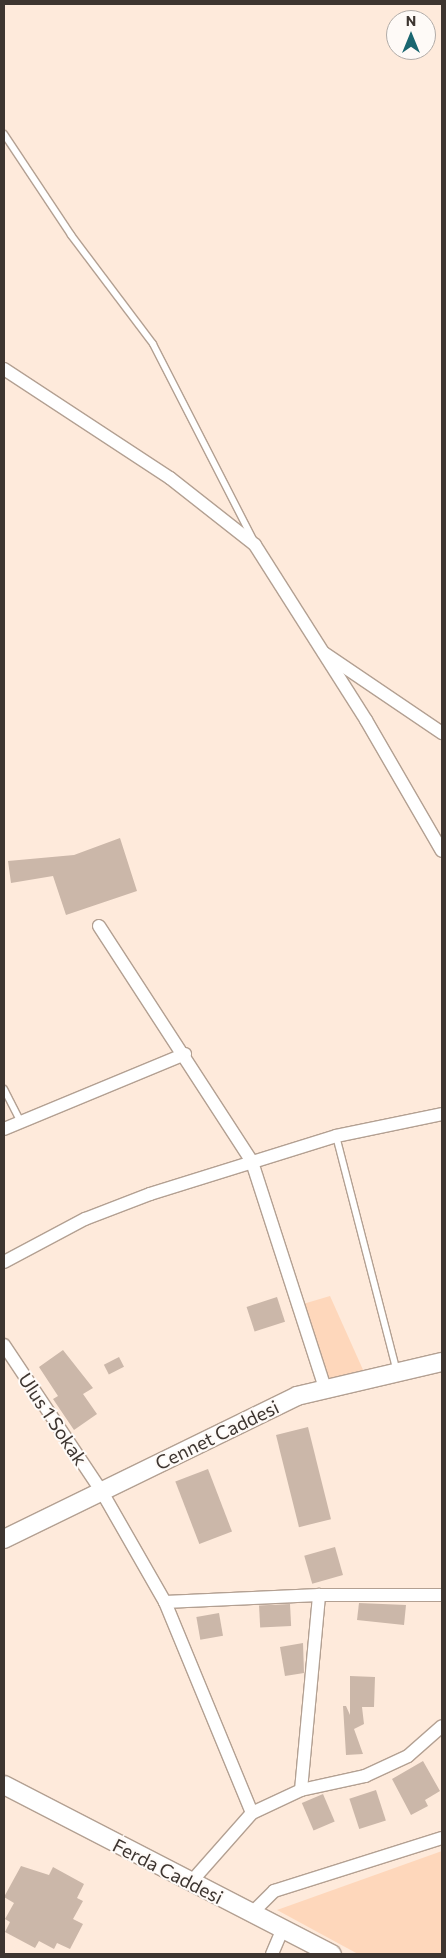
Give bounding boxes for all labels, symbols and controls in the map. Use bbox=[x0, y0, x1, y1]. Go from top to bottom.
north arrow bbox=[386, 10, 436, 60]
text: N bbox=[406, 12, 416, 29]
street label: Ulus 1 Sokak bbox=[14, 1369, 92, 1469]
street label: Cennet Caddesi bbox=[152, 1395, 282, 1475]
street label: Ferda Caddesi bbox=[109, 1833, 227, 1909]

